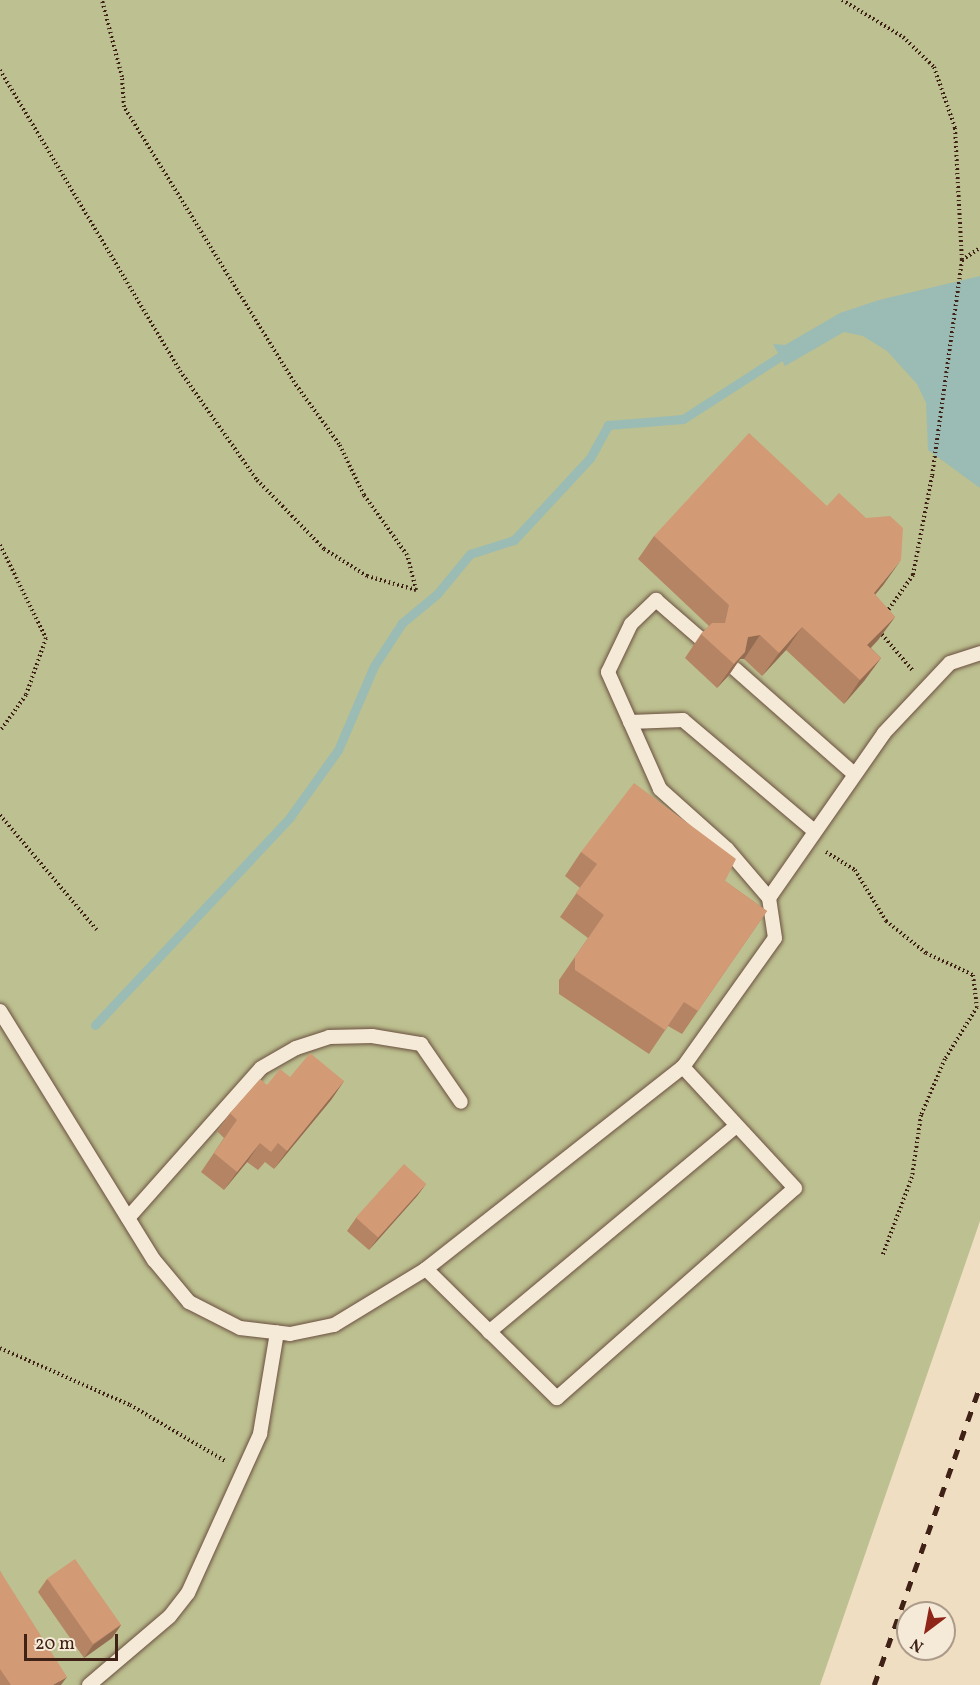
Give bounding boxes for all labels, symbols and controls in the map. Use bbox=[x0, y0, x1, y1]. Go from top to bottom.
north arrow bbox=[896, 1601, 956, 1661]
scale bar bbox=[27, 1622, 122, 1660]
text: 20 m bbox=[35, 1632, 75, 1657]
text: N bbox=[907, 1632, 928, 1657]

